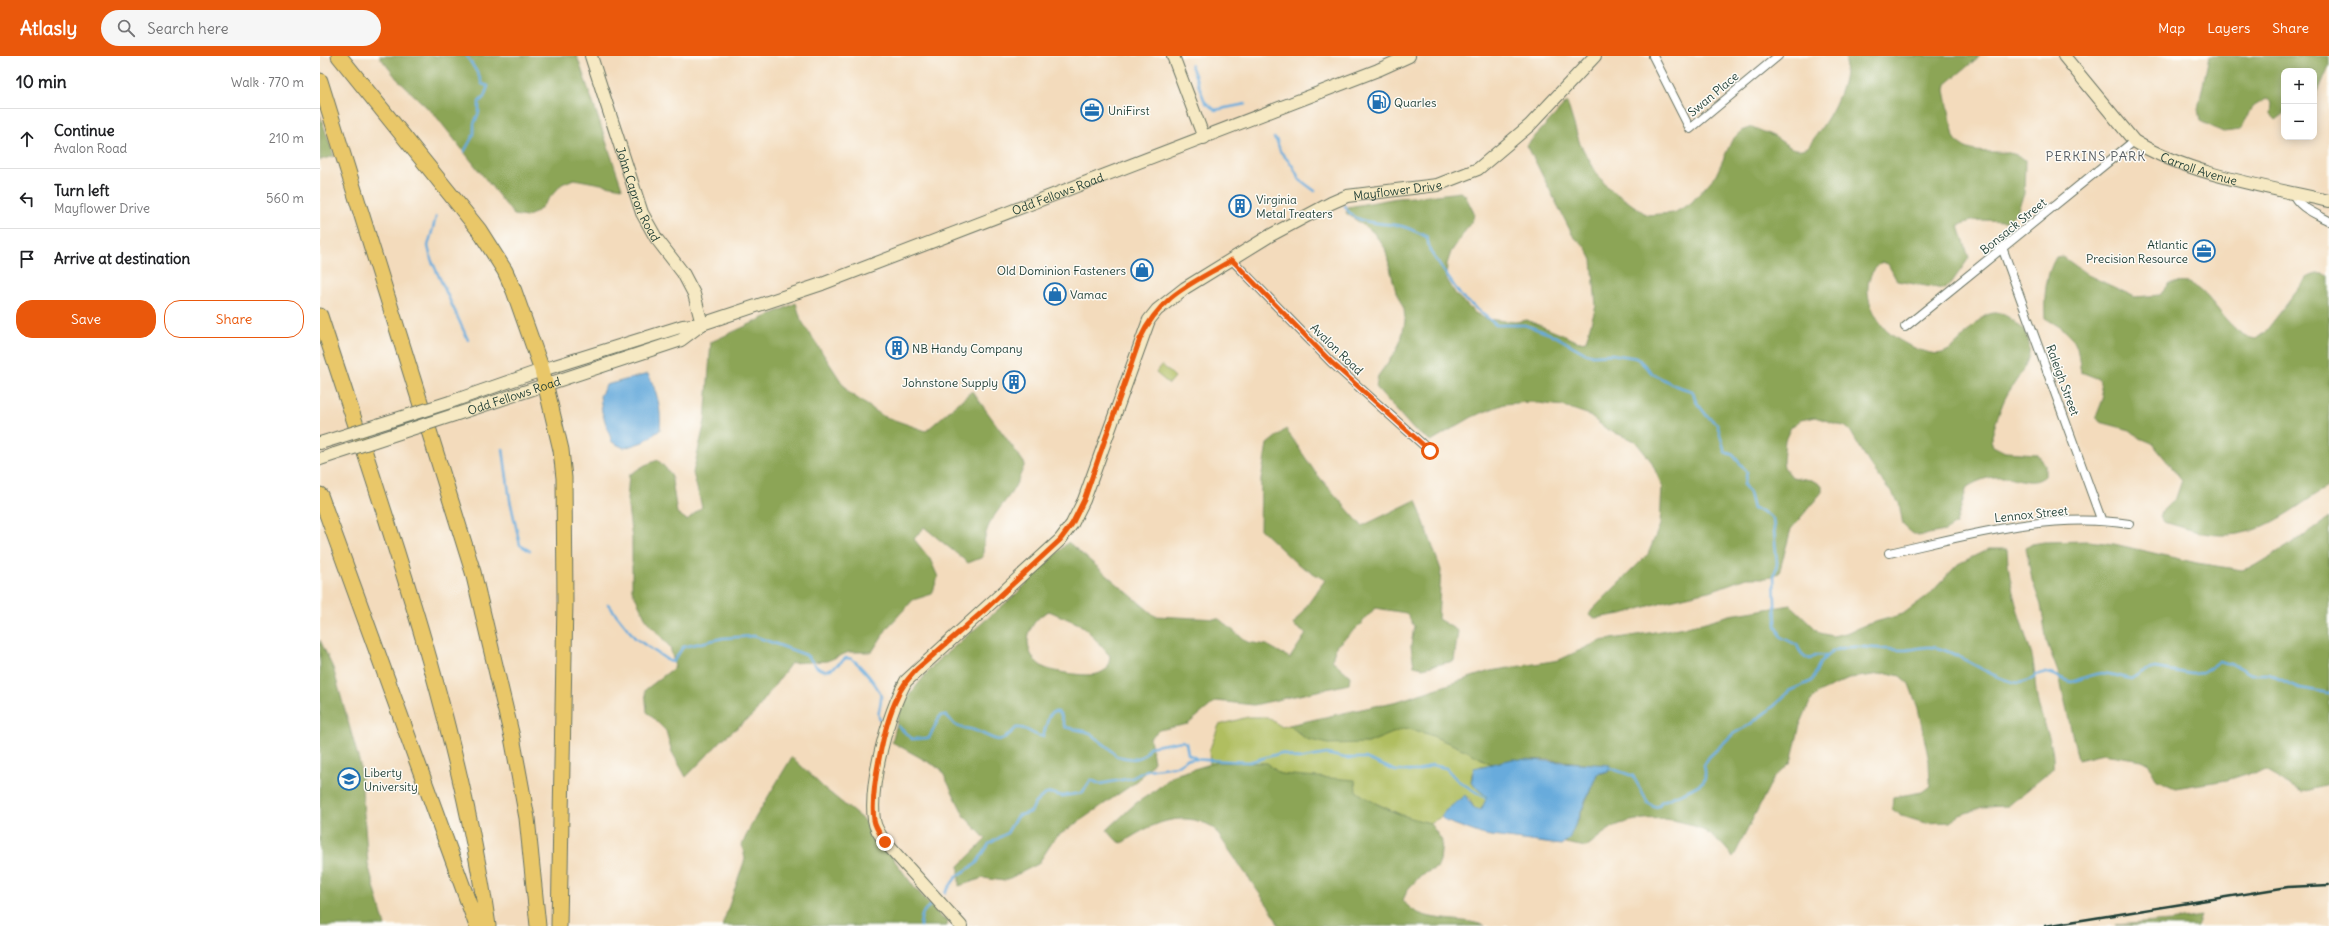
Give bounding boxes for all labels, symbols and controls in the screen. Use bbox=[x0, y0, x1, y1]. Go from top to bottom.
search box bbox=[101, 10, 381, 46]
text: Atlasly bbox=[20, 16, 77, 40]
icon: search bbox=[115, 17, 137, 39]
text: Search here bbox=[147, 19, 229, 38]
text: Map bbox=[2158, 19, 2185, 37]
text: Layers bbox=[2207, 19, 2250, 37]
text: Share bbox=[2272, 19, 2309, 37]
street label: Swan Place bbox=[1685, 68, 1741, 120]
map controls bbox=[2281, 68, 2317, 140]
button: + bbox=[2281, 68, 2317, 104]
text: 10 min bbox=[16, 71, 67, 93]
text: Walk · 770 m bbox=[231, 74, 304, 91]
fuel station icon: Quarles bbox=[1366, 89, 1392, 115]
place label: Quarles bbox=[1394, 95, 1436, 110]
office icon: UniFirst bbox=[1079, 97, 1105, 123]
place label: UniFirst bbox=[1108, 103, 1150, 118]
button: − bbox=[2281, 104, 2317, 140]
text: Continue bbox=[54, 121, 115, 140]
icon: ahead bbox=[16, 128, 38, 150]
text: 210 m bbox=[269, 130, 304, 147]
text: Avalon Road bbox=[54, 140, 127, 157]
street label: John Capron Road bbox=[613, 145, 664, 244]
district label: PERKINS PARK bbox=[2046, 148, 2146, 165]
street label: Carroll Avenue bbox=[2158, 149, 2239, 188]
street label: Odd Fellows Road bbox=[1010, 169, 1105, 218]
street label: Mayflower Drive bbox=[1352, 176, 1444, 203]
text: Turn left bbox=[54, 181, 109, 200]
icon: left bbox=[16, 188, 38, 210]
text: 560 m bbox=[266, 190, 304, 207]
place label: Virginia Metal Treaters bbox=[1256, 192, 1333, 221]
building icon: Virginia Metal Treaters bbox=[1227, 193, 1253, 219]
street label: Bonsack Street bbox=[1977, 195, 2049, 257]
text: Mayflower Drive bbox=[54, 200, 150, 217]
place label: Atlantic Precision Resource bbox=[2086, 237, 2188, 266]
office icon: Atlantic Precision Resource bbox=[2191, 238, 2217, 264]
icon: arrive bbox=[16, 248, 38, 270]
text: Arrive at destination bbox=[54, 249, 190, 268]
shop icon: Old Dominion Fasteners bbox=[1129, 257, 1155, 283]
place label: Old Dominion Fasteners bbox=[997, 263, 1126, 278]
shop icon: Vamac bbox=[1042, 281, 1068, 307]
place label: Vamac bbox=[1070, 287, 1107, 302]
button: Save bbox=[16, 300, 156, 338]
button: Share bbox=[164, 300, 304, 338]
street label: Avalon Road bbox=[1307, 320, 1367, 378]
building icon: NB Handy Company bbox=[884, 335, 910, 361]
place label: NB Handy Company bbox=[912, 341, 1023, 356]
street label: Raleigh Street bbox=[2043, 342, 2083, 418]
building icon: Johnstone Supply bbox=[1001, 369, 1027, 395]
street label: Odd Fellows Road bbox=[465, 373, 562, 418]
place label: Johnstone Supply bbox=[902, 375, 998, 390]
route start bbox=[1421, 442, 1439, 460]
street label: Lennox Street bbox=[1993, 503, 2069, 525]
place label: Liberty University bbox=[364, 765, 418, 794]
school or university icon: Liberty University bbox=[336, 766, 362, 792]
route end bbox=[876, 833, 894, 851]

